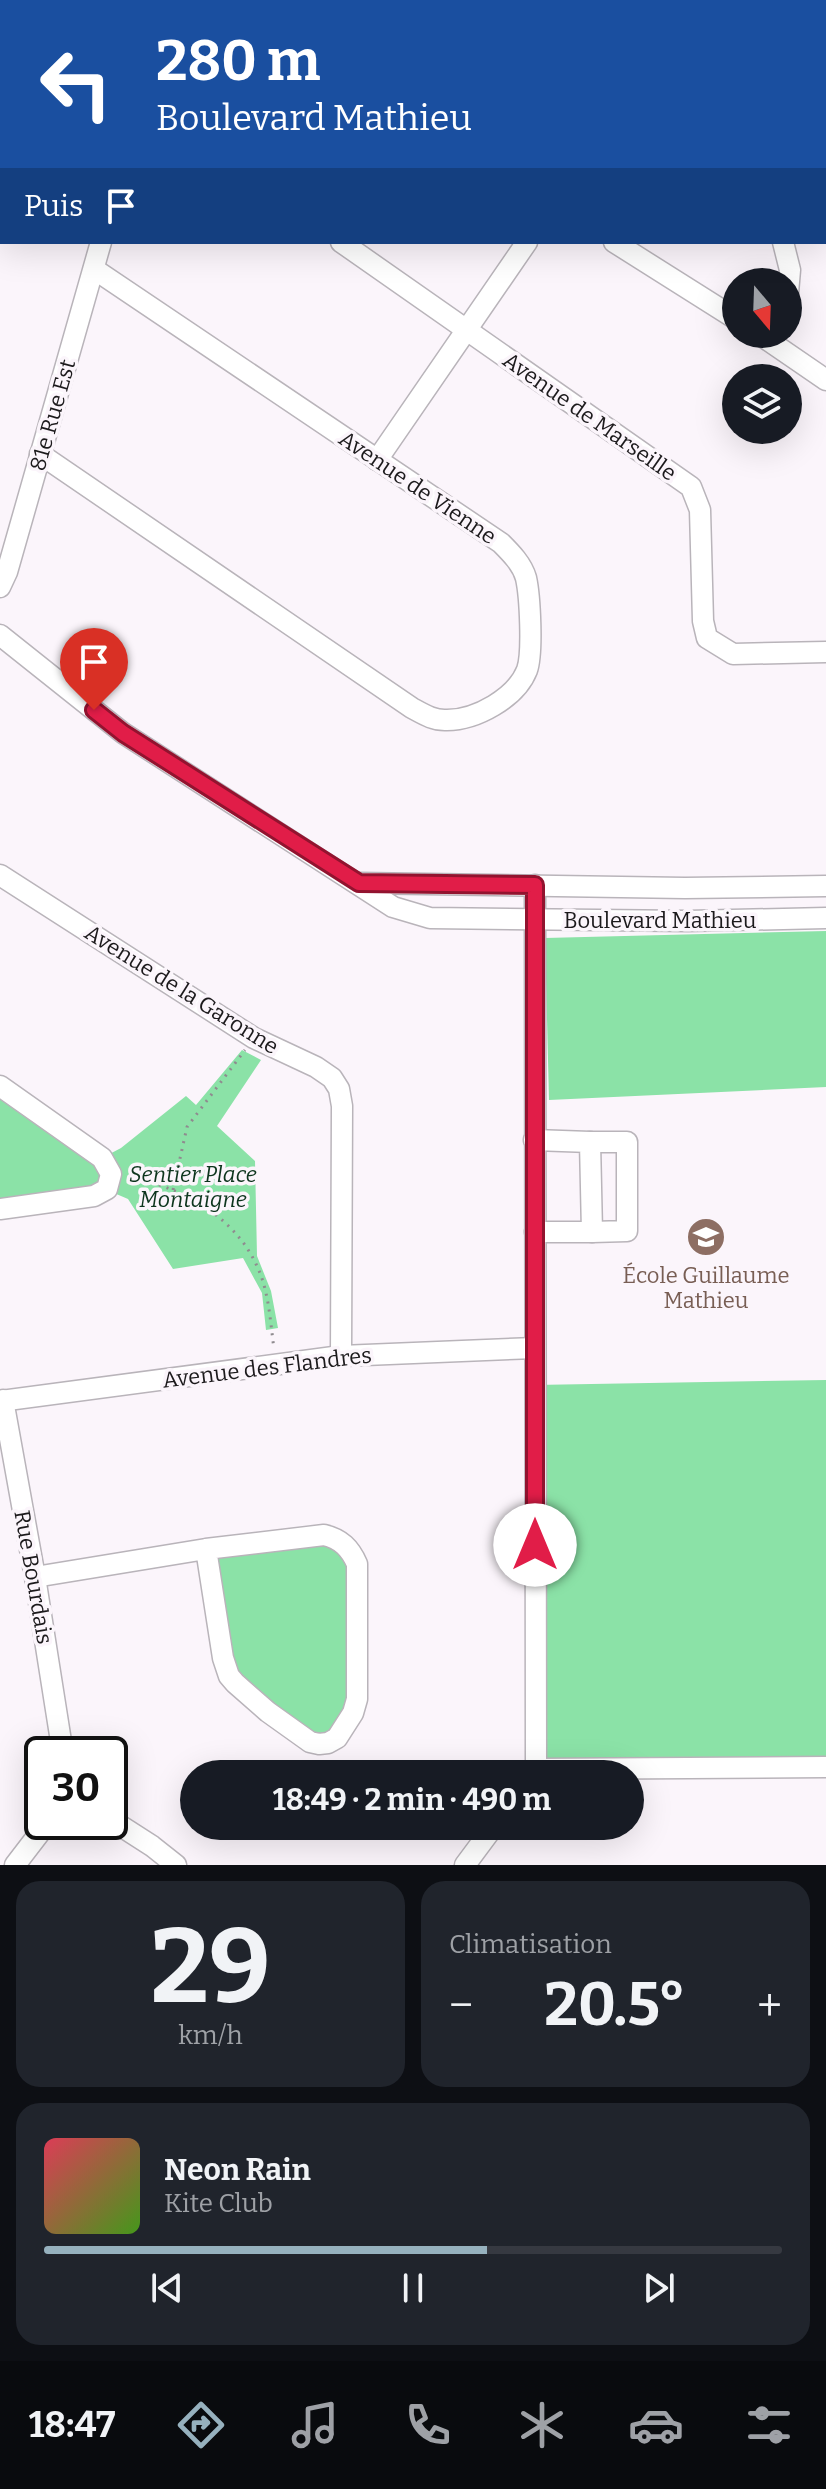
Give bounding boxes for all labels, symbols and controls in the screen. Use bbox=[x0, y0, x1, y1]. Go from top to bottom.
text: 280 m bbox=[156, 28, 320, 95]
icon: left bbox=[24, 32, 128, 136]
text: Boulevard Mathieu bbox=[156, 96, 472, 140]
icon: arrive bbox=[99, 184, 143, 228]
text: Puis bbox=[24, 188, 83, 224]
north arrow bbox=[722, 268, 802, 348]
map controls bbox=[722, 268, 802, 444]
street label: Avenue de Marseille bbox=[498, 346, 682, 486]
street label: 81e Rue Est bbox=[24, 356, 81, 474]
button: layers bbox=[722, 364, 802, 444]
street label: Avenue de Vienne bbox=[334, 425, 502, 550]
pin bbox=[60, 628, 128, 710]
icon: arrive bbox=[72, 640, 116, 684]
street label: Boulevard Mathieu bbox=[564, 907, 757, 934]
street label: Avenue de la Garonne bbox=[80, 919, 284, 1060]
park label: Sentier Place Montaigne bbox=[129, 1161, 257, 1213]
school or university icon: École Guillaume Mathieu bbox=[685, 1216, 727, 1258]
place label: École Guillaume Mathieu bbox=[623, 1262, 789, 1314]
street label: Avenue des Flandres bbox=[161, 1341, 373, 1394]
position arrow bbox=[493, 1503, 577, 1587]
street label: Rue Bourdais bbox=[8, 1508, 59, 1646]
speed limit sign: 30 bbox=[24, 1736, 128, 1840]
text: 18:49 · 2 min · 490 m bbox=[273, 1782, 551, 1818]
text: 29 bbox=[150, 1905, 271, 2030]
text: Climatisation bbox=[449, 1929, 612, 1960]
text: 20.5° bbox=[544, 1969, 686, 2041]
text: − bbox=[449, 1979, 473, 2032]
text: + bbox=[757, 1979, 782, 2032]
text: km/h bbox=[178, 2020, 243, 2051]
text: Neon Rain bbox=[164, 2152, 311, 2188]
text: Kite Club bbox=[164, 2188, 273, 2219]
icon: previous bbox=[145, 2266, 189, 2310]
icon: pause bbox=[391, 2266, 435, 2310]
icon: next bbox=[637, 2266, 681, 2310]
icon: directions bbox=[173, 2397, 229, 2453]
icon: music bbox=[287, 2397, 343, 2453]
icon: phone bbox=[400, 2397, 456, 2453]
icon: climate bbox=[514, 2397, 570, 2453]
icon: car bbox=[628, 2397, 684, 2453]
icon: filters bbox=[741, 2397, 797, 2453]
text: 18:47 bbox=[29, 2403, 115, 2447]

